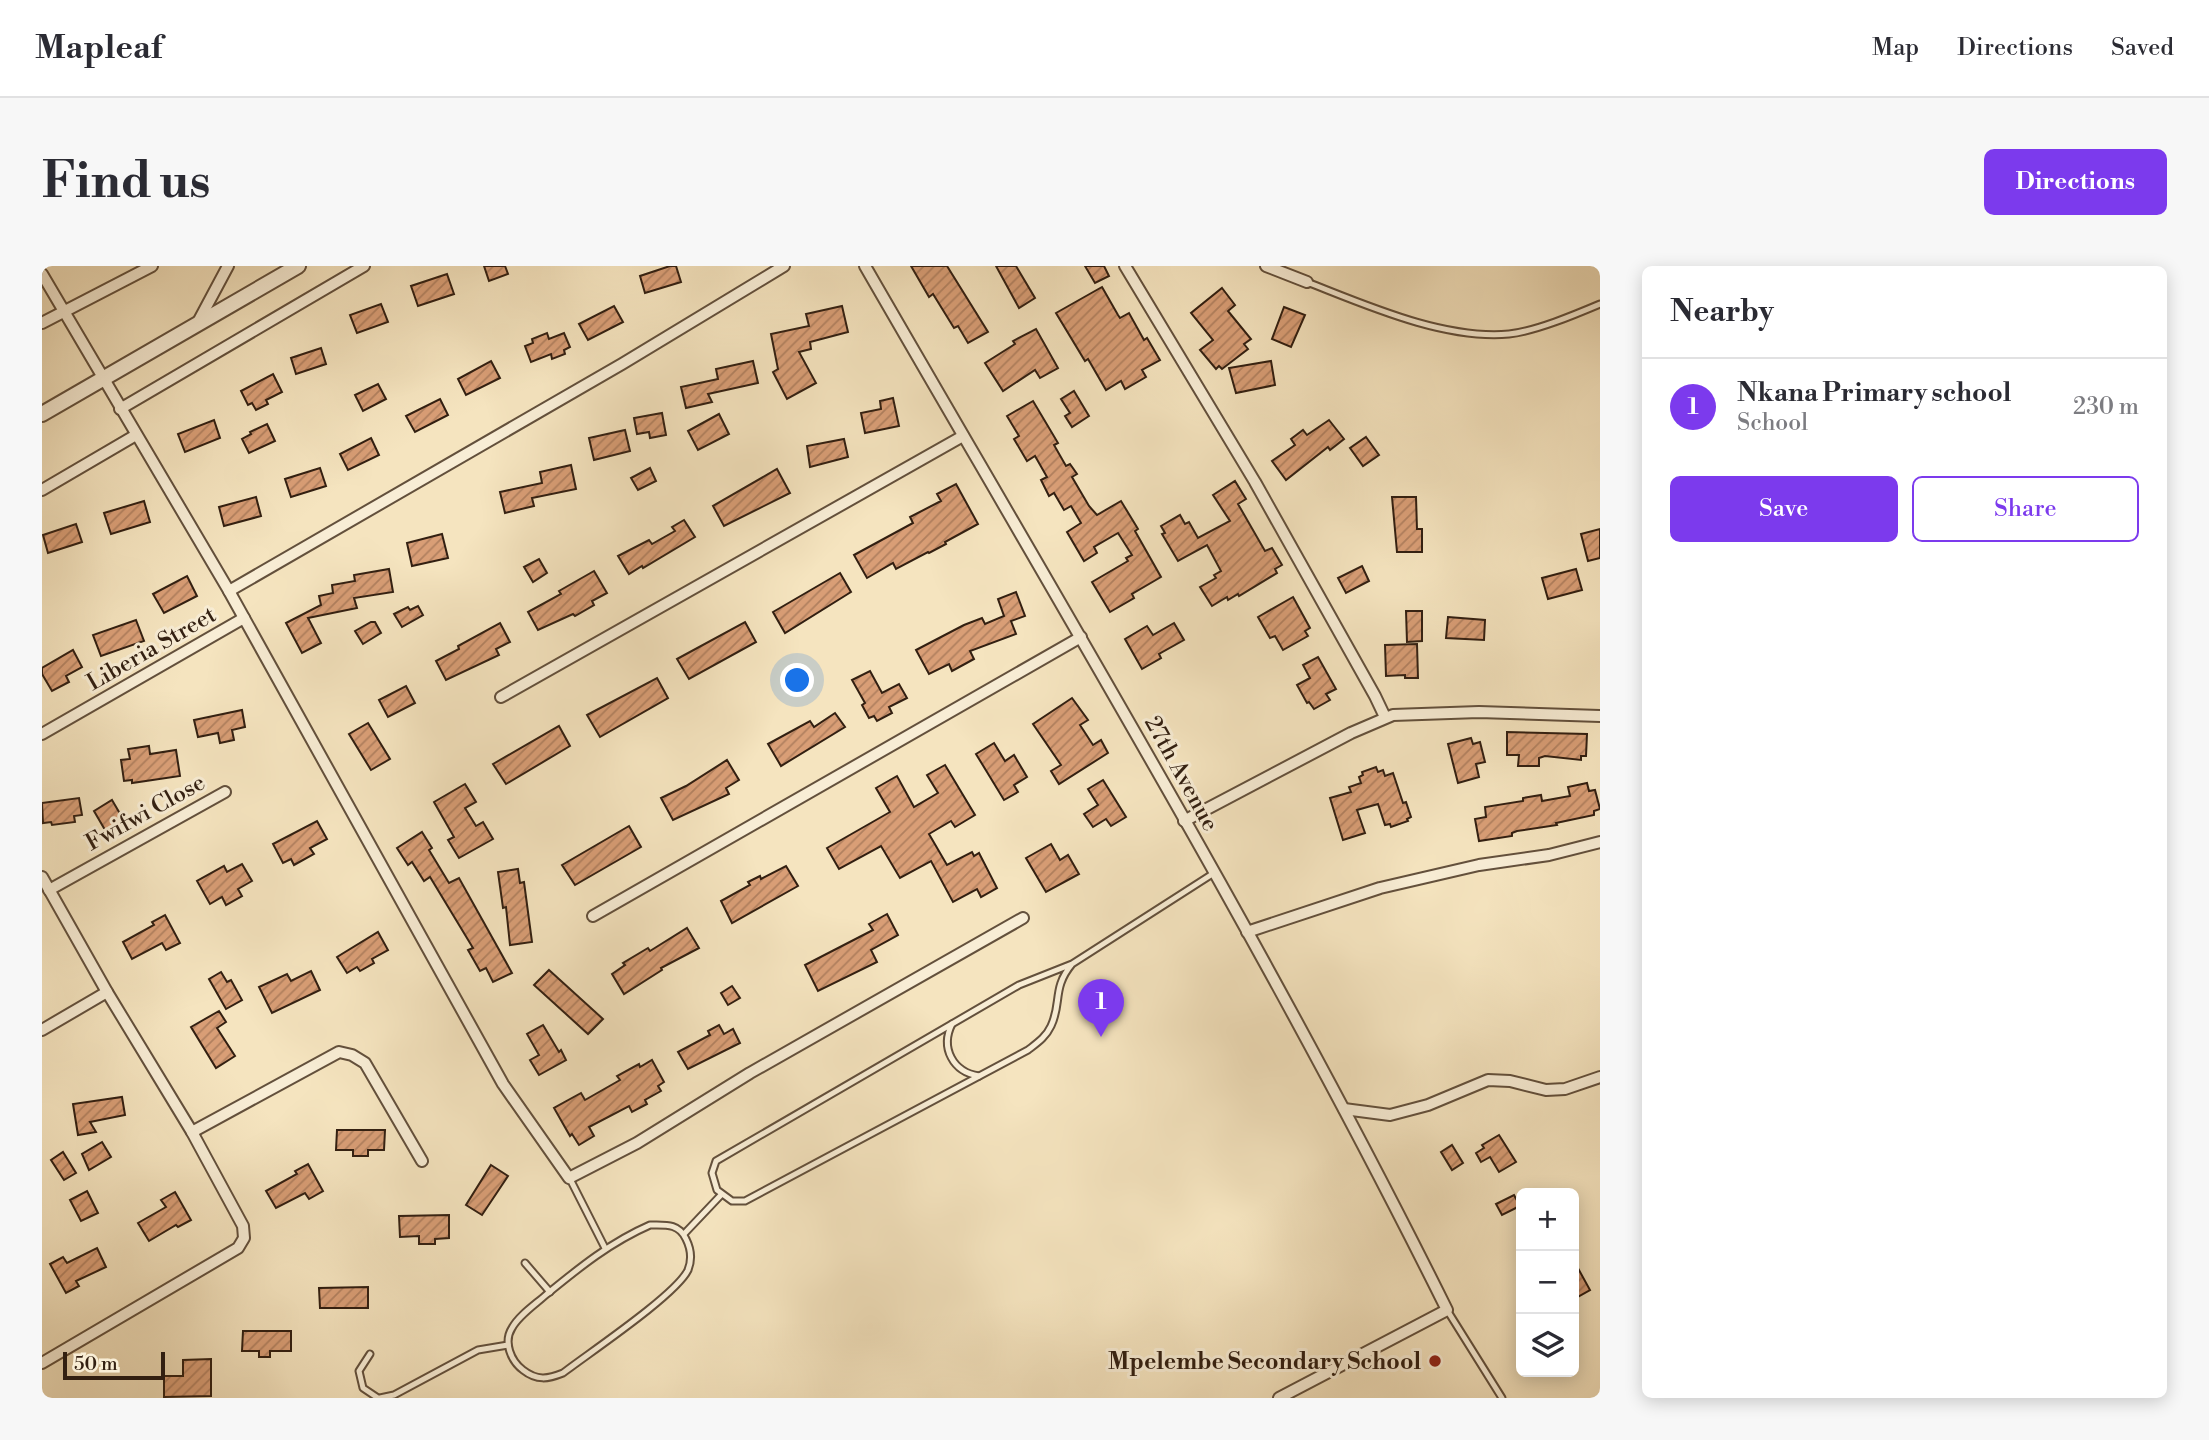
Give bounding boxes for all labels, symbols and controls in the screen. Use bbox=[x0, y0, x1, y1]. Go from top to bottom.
text: Mapleaf bbox=[35, 28, 162, 69]
text: Map bbox=[1872, 33, 1919, 63]
text: Directions bbox=[1957, 33, 2073, 63]
text: Saved bbox=[2111, 33, 2174, 63]
button: Directions bbox=[1984, 149, 2167, 215]
text: Find us bbox=[42, 152, 211, 213]
text: Nearby bbox=[1670, 293, 1774, 331]
text: Nkana Primary school bbox=[1737, 377, 2011, 409]
text: 1 bbox=[1687, 393, 1699, 421]
text: 230 m bbox=[2073, 393, 2139, 421]
text: School bbox=[1737, 409, 1808, 437]
button: Save bbox=[1670, 476, 1898, 542]
button: Share bbox=[1912, 476, 2139, 542]
street label: Liberia Street bbox=[82, 601, 221, 697]
your location bbox=[780, 663, 814, 697]
street label: 27th Avenue bbox=[1138, 711, 1224, 836]
street label: Fwifwi Close bbox=[81, 769, 210, 857]
pin: 1 bbox=[1078, 979, 1124, 1037]
map controls bbox=[1516, 1188, 1579, 1377]
button: + bbox=[1516, 1188, 1579, 1251]
button: − bbox=[1516, 1251, 1579, 1314]
button: layers bbox=[1516, 1314, 1579, 1377]
place label: Mpelembe Secondary School bbox=[1108, 1348, 1421, 1376]
scale bar bbox=[63, 1349, 164, 1381]
text: 50 m bbox=[74, 1352, 118, 1376]
marker: Mpelembe Secondary School bbox=[1427, 1353, 1443, 1369]

